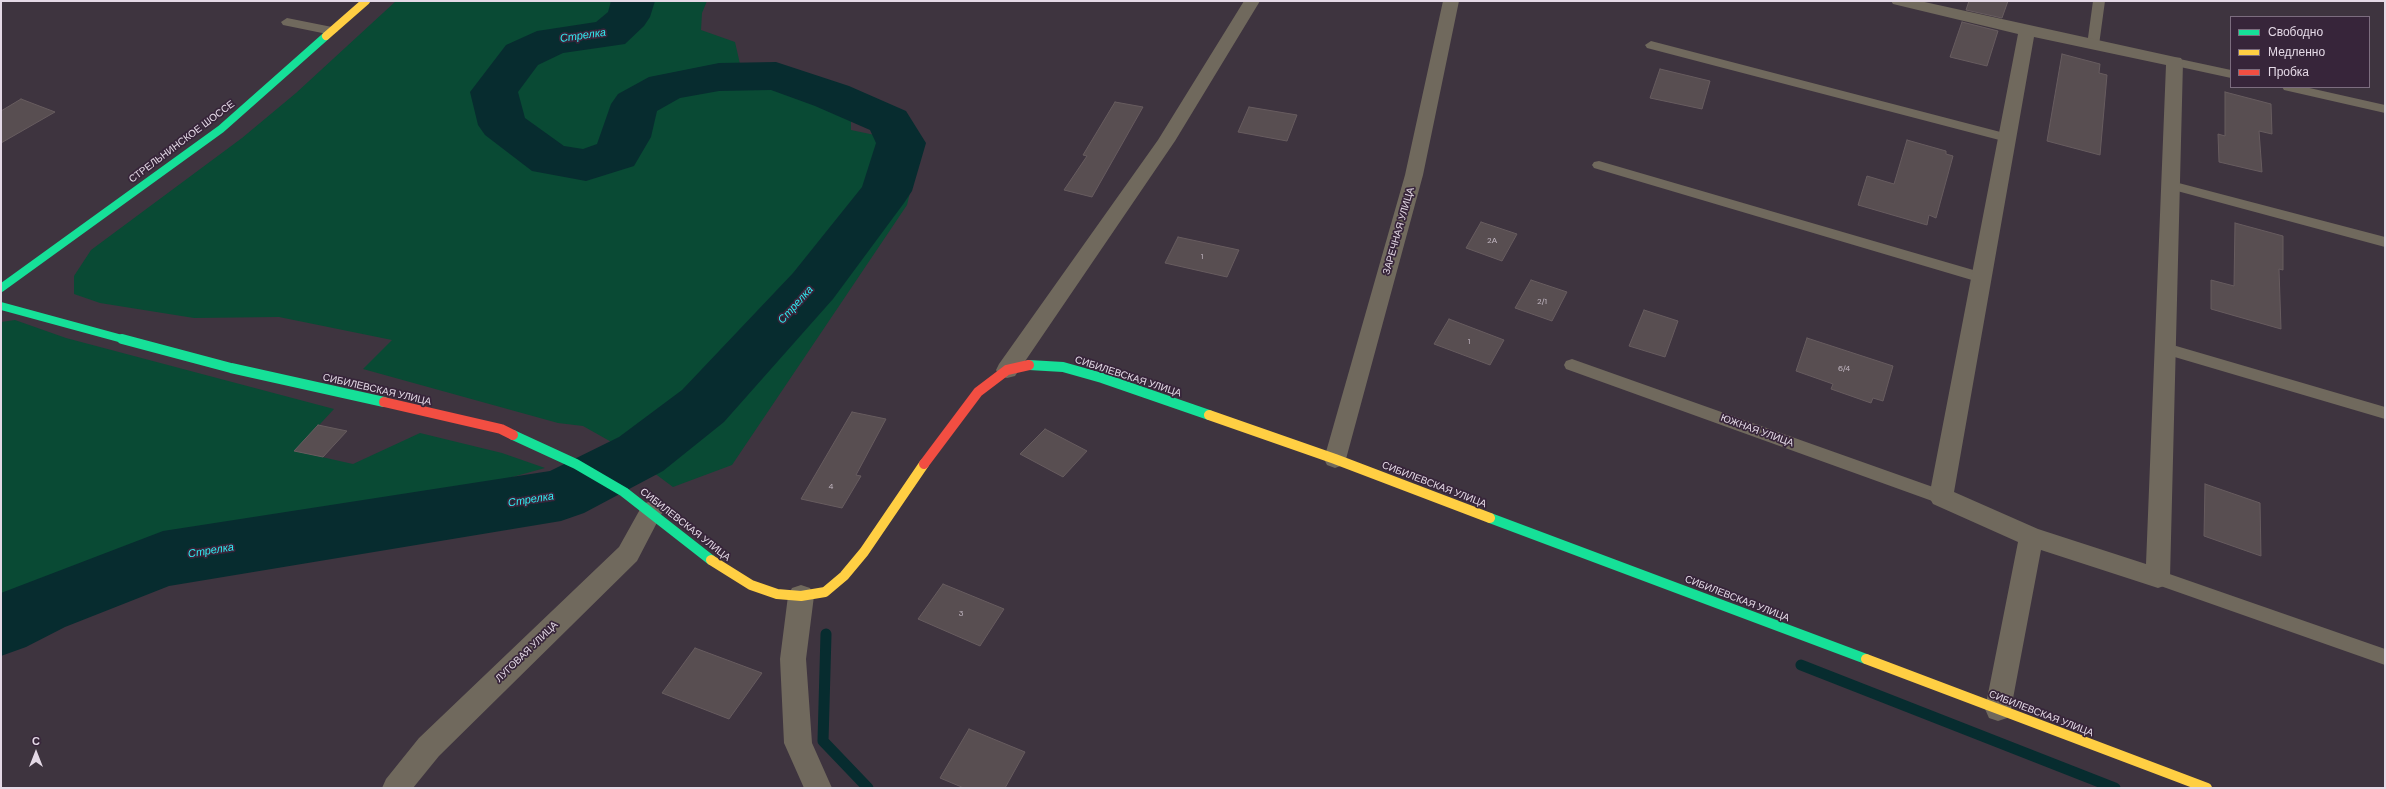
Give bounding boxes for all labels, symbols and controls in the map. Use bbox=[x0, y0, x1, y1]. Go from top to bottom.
legend bbox=[2230, 16, 2370, 88]
text: Свободно bbox=[2268, 24, 2323, 40]
water label: Стрелка bbox=[559, 26, 607, 46]
text: Медленно bbox=[2268, 44, 2325, 60]
text: Пробка bbox=[2268, 64, 2309, 80]
street label: СТРЕЛЬНИНСКОЕ ШОССЕ bbox=[127, 98, 237, 186]
street label: ЗАРЕЧНАЯ УЛИЦА bbox=[1381, 186, 1417, 276]
house number: 2А bbox=[1487, 236, 1497, 246]
house number: 1 bbox=[1201, 252, 1203, 262]
water label: Стрелка bbox=[776, 283, 816, 327]
house number: 2/1 bbox=[1537, 297, 1547, 307]
house number: 1 bbox=[1468, 337, 1470, 347]
street label: СИБИЛЕВСКАЯ УЛИЦА bbox=[1073, 354, 1183, 400]
house number: 6/4 bbox=[1838, 364, 1850, 374]
street label: СИБИЛЕВСКАЯ УЛИЦА bbox=[321, 372, 433, 408]
street label: ЮЖНАЯ УЛИЦА bbox=[1719, 412, 1795, 450]
street label: СИБИЛЕВСКАЯ УЛИЦА bbox=[1380, 459, 1488, 511]
house number: 4 bbox=[829, 482, 833, 492]
street label: СИБИЛЕВСКАЯ УЛИЦА bbox=[638, 486, 732, 564]
water label: Стрелка bbox=[507, 490, 555, 510]
water label: Стрелка bbox=[187, 541, 235, 561]
street label: СИБИЛЕВСКАЯ УЛИЦА bbox=[1683, 573, 1791, 625]
house number: 3 bbox=[959, 609, 963, 619]
street label: ЛУГОВАЯ УЛИЦА bbox=[493, 619, 561, 685]
street label: СИБИЛЕВСКАЯ УЛИЦА bbox=[1987, 688, 2095, 740]
north arrow bbox=[16, 733, 56, 773]
text: С bbox=[32, 734, 40, 748]

